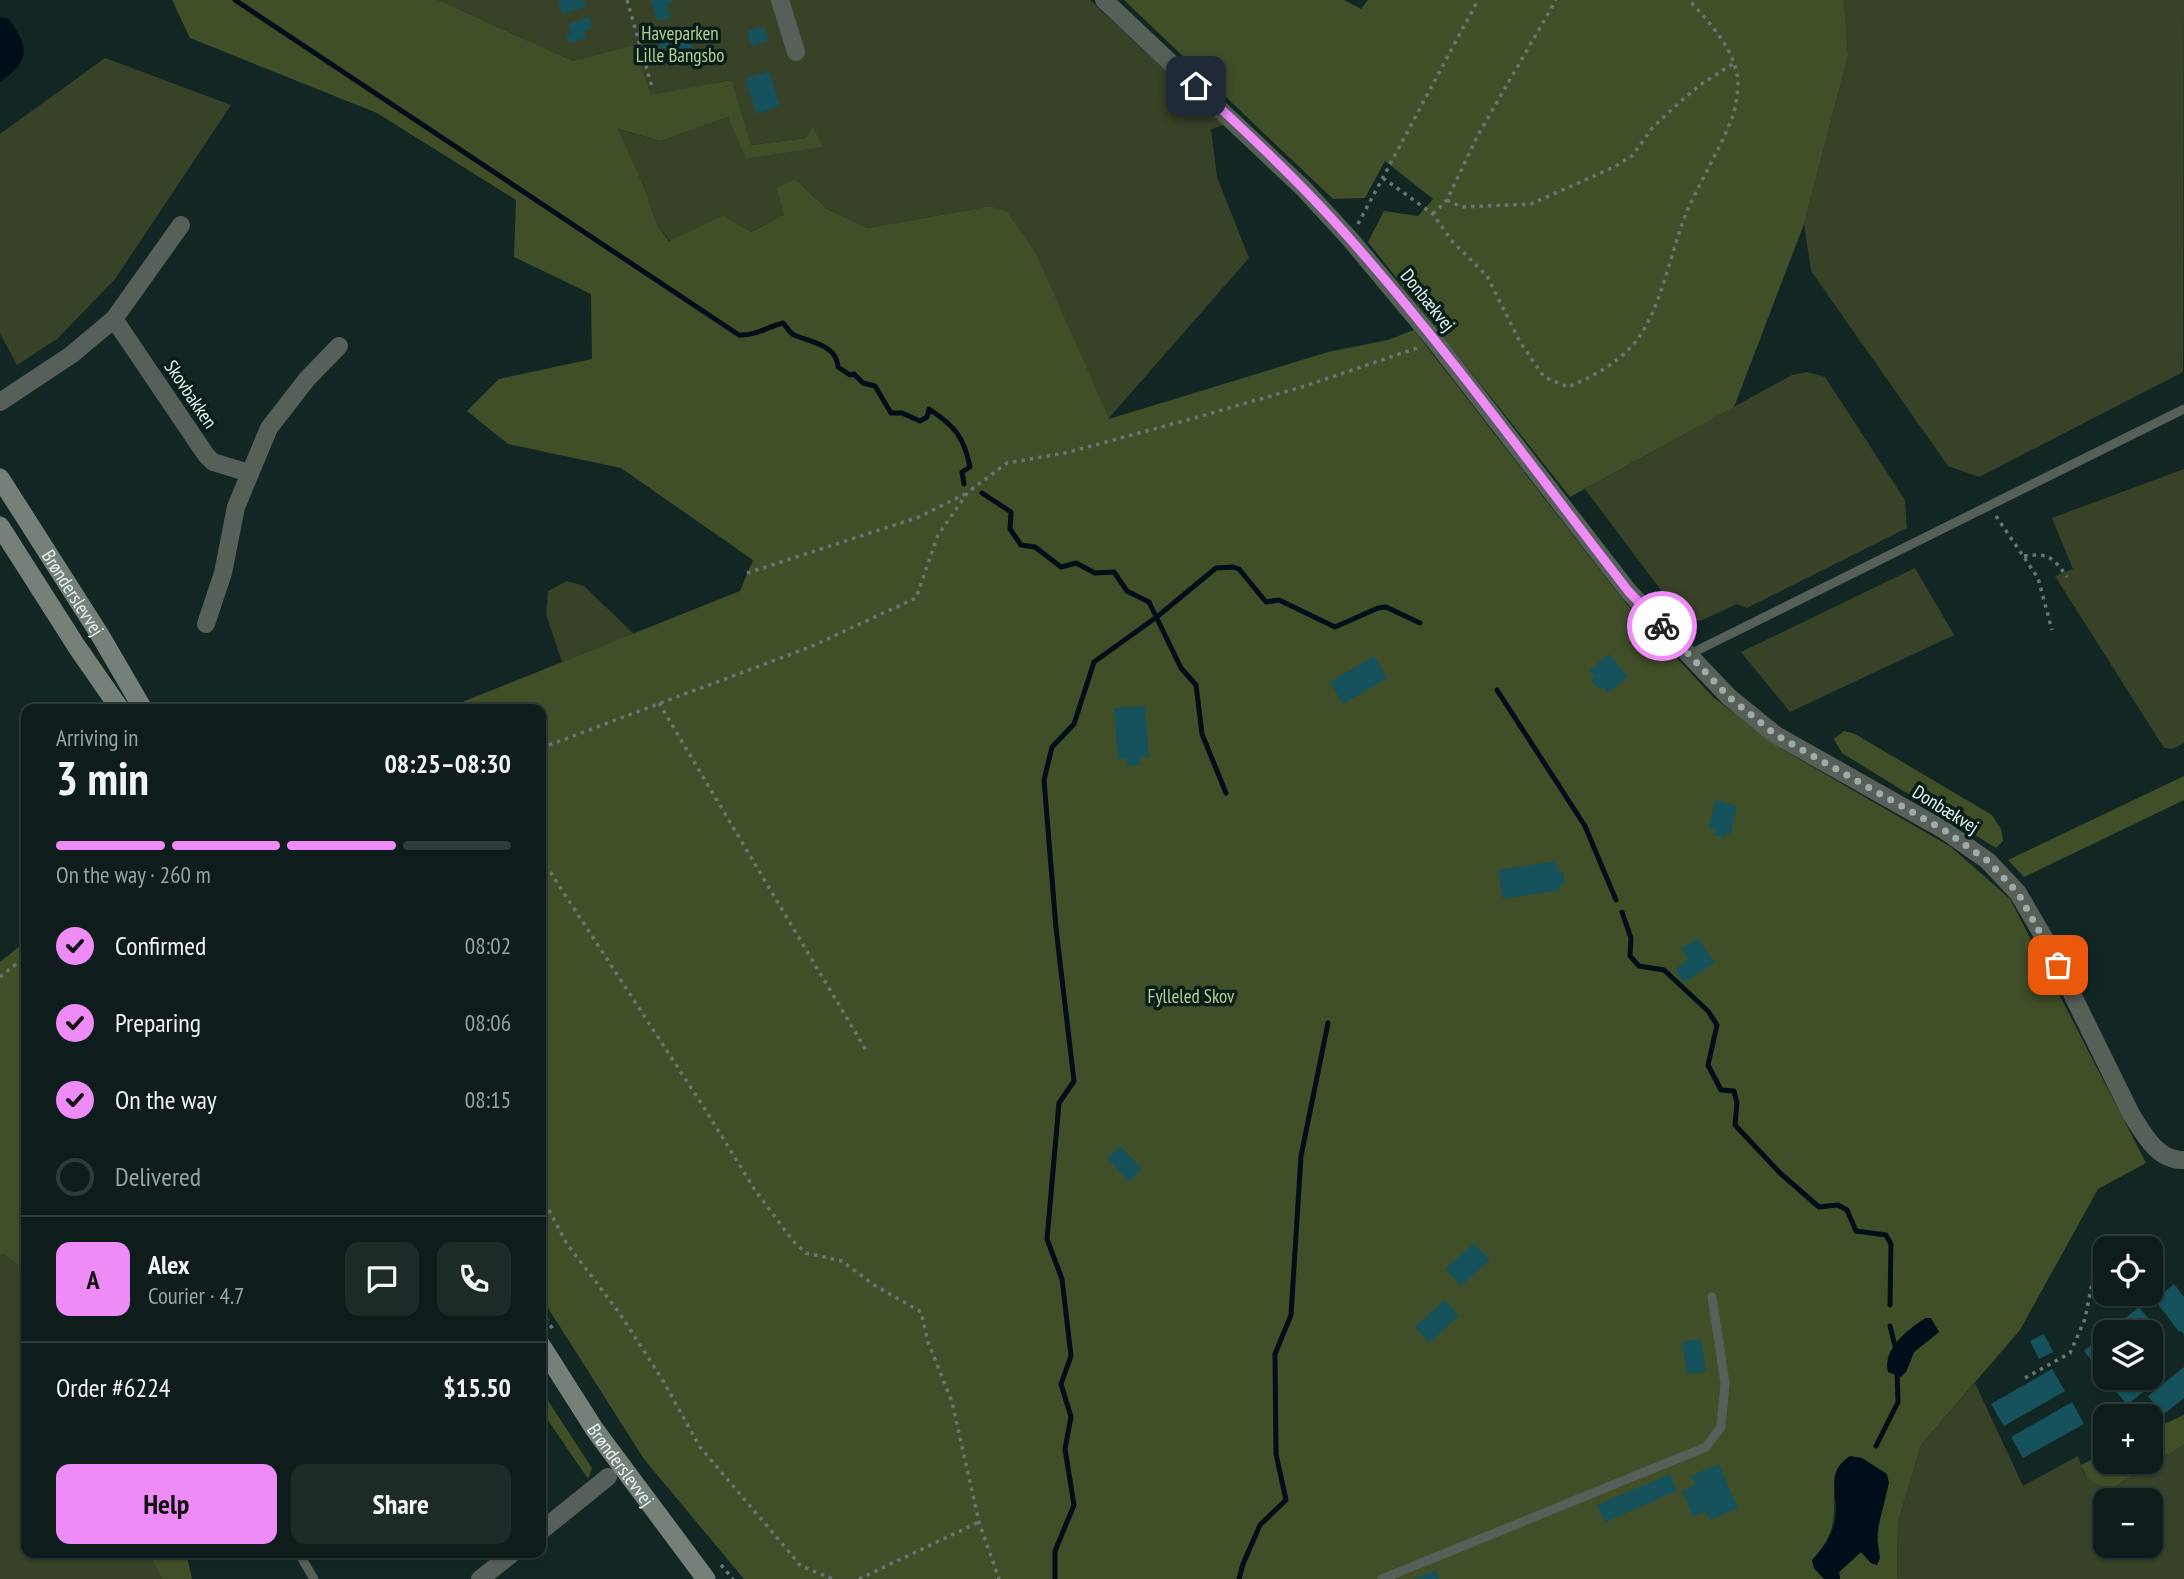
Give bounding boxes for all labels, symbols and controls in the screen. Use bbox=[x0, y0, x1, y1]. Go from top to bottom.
park label: Haveparken Lille Bangsbo bbox=[636, 21, 724, 67]
pin bbox=[1166, 56, 1226, 116]
icon: home bbox=[1177, 67, 1215, 105]
street label: Donbækvej bbox=[1395, 264, 1461, 336]
street label: Skovbakken bbox=[159, 355, 223, 433]
street label: Brønderslevvej bbox=[37, 545, 109, 640]
courier bbox=[1627, 591, 1697, 661]
icon: bike bbox=[1643, 607, 1681, 645]
text: Arriving in bbox=[56, 723, 138, 752]
text: 08:25–08:30 bbox=[384, 747, 511, 780]
text: 3 min bbox=[56, 748, 149, 808]
street label: Donbækvej bbox=[1908, 779, 1984, 839]
text: On the way · 260 m bbox=[56, 860, 211, 889]
icon: check bbox=[56, 927, 94, 965]
text: Confirmed bbox=[115, 929, 206, 962]
text: 08:02 bbox=[465, 931, 511, 960]
pin bbox=[2028, 935, 2088, 995]
icon: bag bbox=[2039, 946, 2077, 984]
park label: Fylleled Skov bbox=[1148, 984, 1235, 1008]
icon: check bbox=[56, 1004, 94, 1042]
text: Preparing bbox=[115, 1006, 201, 1039]
text: 08:06 bbox=[465, 1008, 511, 1037]
icon: check bbox=[56, 1081, 94, 1119]
text: On the way bbox=[115, 1083, 217, 1116]
text: 08:15 bbox=[465, 1085, 511, 1114]
text: Delivered bbox=[115, 1160, 201, 1193]
map controls bbox=[2093, 1236, 2163, 1558]
button: locate bbox=[2093, 1236, 2163, 1306]
button: chat bbox=[345, 1242, 419, 1316]
button: phone bbox=[437, 1242, 511, 1316]
text: Alex bbox=[148, 1248, 189, 1281]
text: A bbox=[86, 1263, 100, 1296]
text: Courier · 4.7 bbox=[148, 1281, 244, 1310]
button: layers bbox=[2093, 1320, 2163, 1390]
text: Order #6224 bbox=[56, 1371, 171, 1404]
text: $15.50 bbox=[443, 1371, 511, 1404]
button: + bbox=[2093, 1404, 2163, 1474]
street label: Brønderslevvej bbox=[582, 1419, 660, 1511]
button: Help bbox=[56, 1464, 277, 1544]
button: Share bbox=[291, 1464, 511, 1544]
button: − bbox=[2093, 1488, 2163, 1558]

